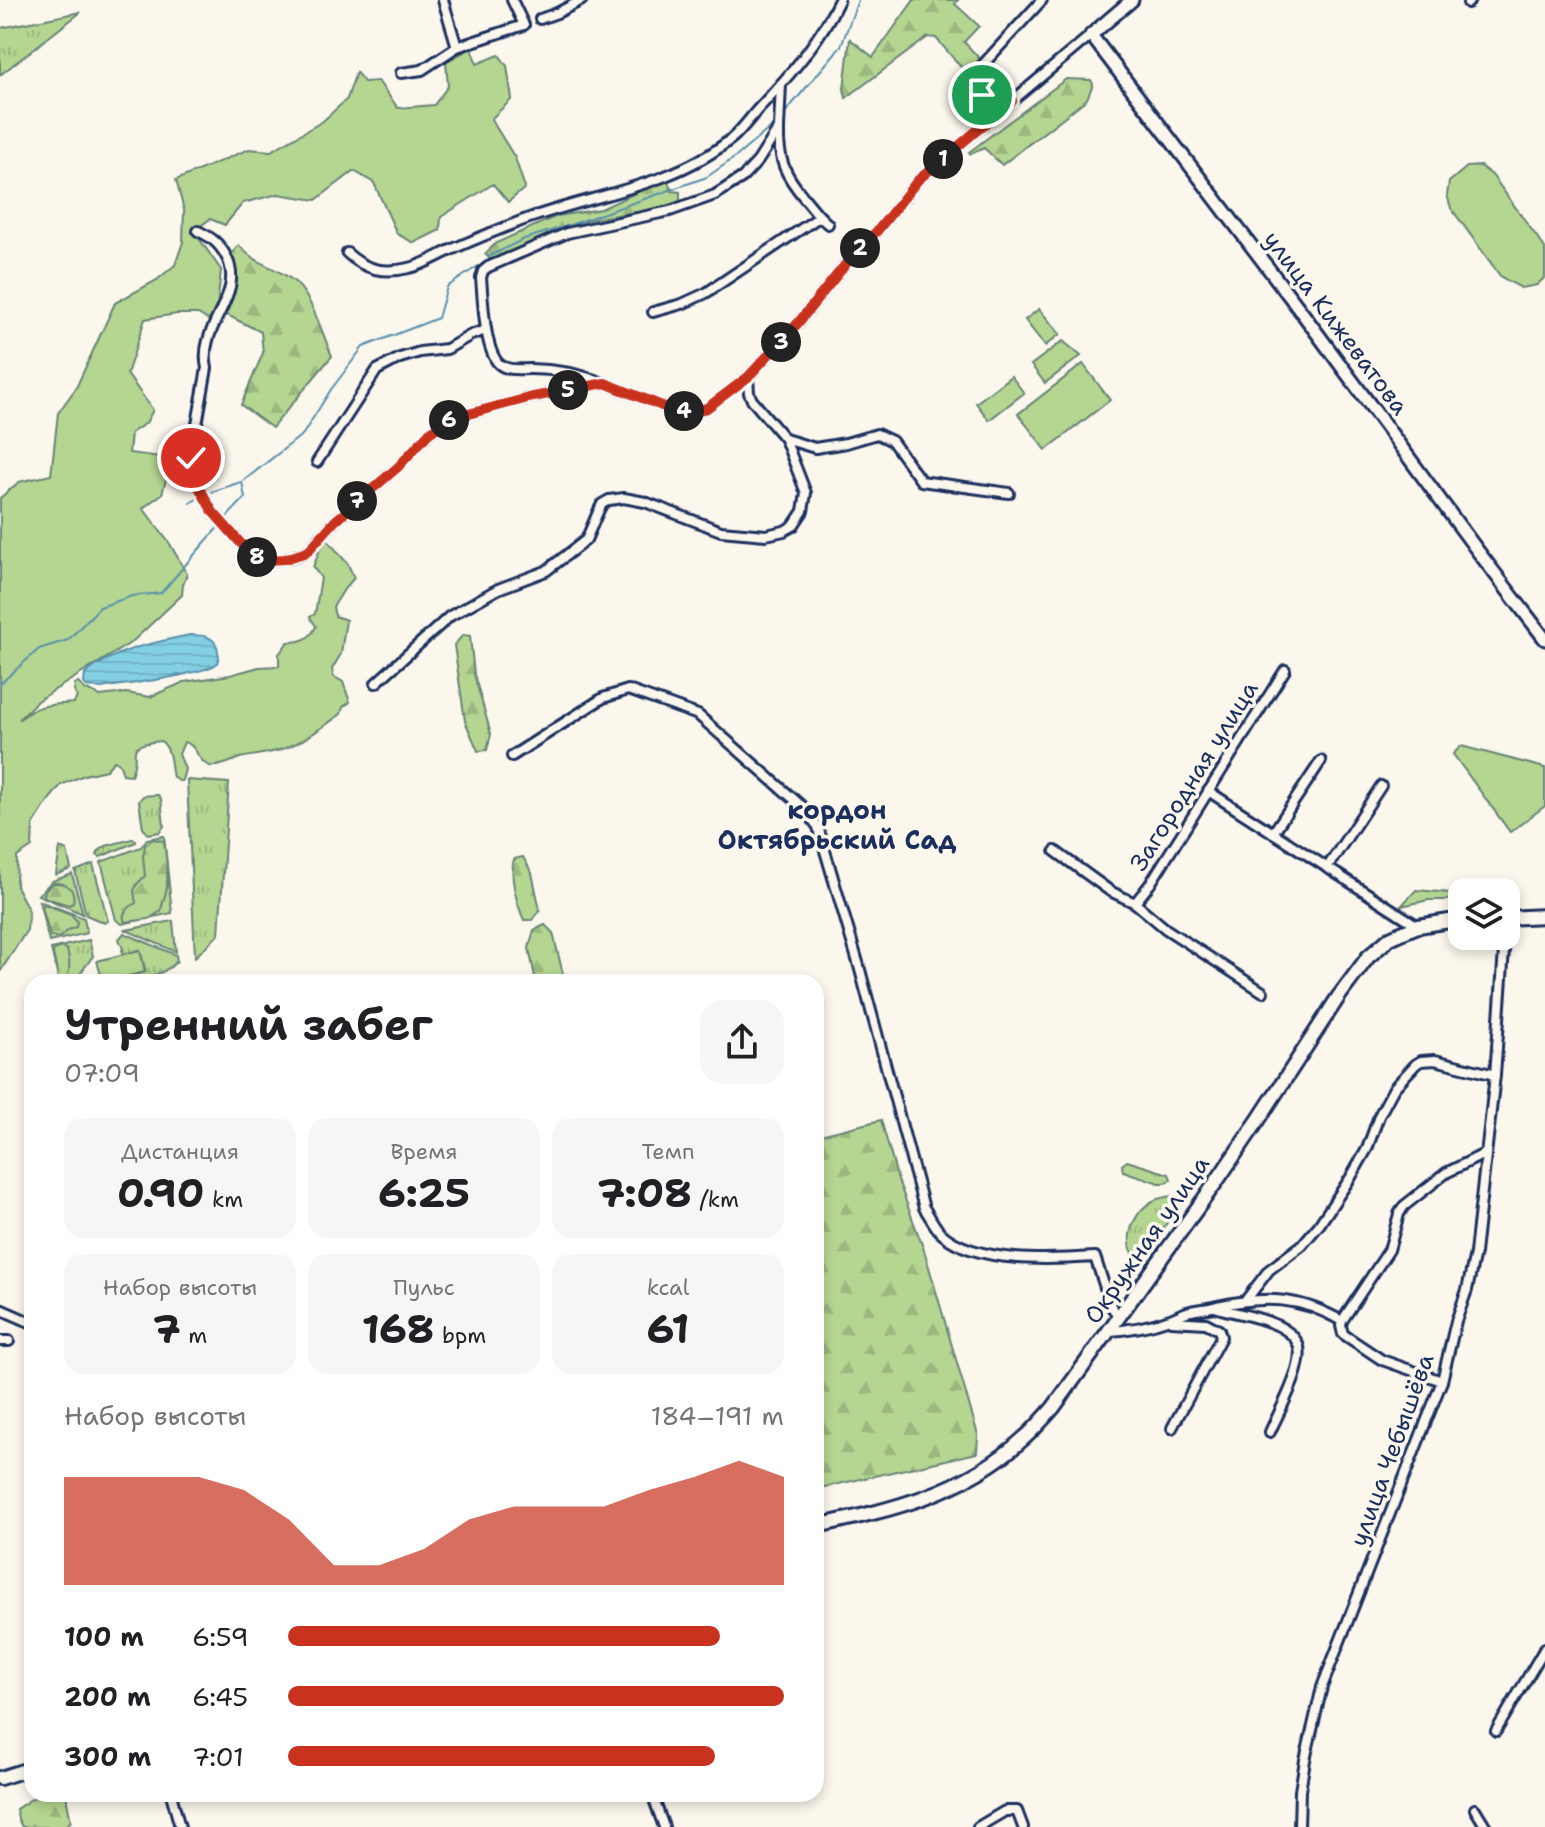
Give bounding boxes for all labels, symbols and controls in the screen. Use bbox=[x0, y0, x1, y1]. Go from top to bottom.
pin bbox=[948, 61, 1016, 129]
icon: arrive bbox=[960, 73, 1004, 117]
pin: 1 bbox=[923, 139, 963, 179]
text: 1 bbox=[938, 144, 948, 173]
street label: улица Кижеватова bbox=[1256, 224, 1416, 422]
pin: 2 bbox=[840, 228, 880, 268]
text: 2 bbox=[852, 233, 868, 262]
pin: 3 bbox=[761, 322, 801, 362]
text: 3 bbox=[773, 327, 789, 356]
pin: 5 bbox=[548, 370, 588, 410]
text: 5 bbox=[561, 375, 575, 404]
pin: 4 bbox=[664, 391, 704, 431]
text: 4 bbox=[676, 396, 692, 425]
pin: 6 bbox=[429, 400, 469, 440]
text: 6 bbox=[441, 405, 457, 434]
pin bbox=[157, 424, 225, 492]
icon: check bbox=[169, 436, 213, 480]
pin: 7 bbox=[337, 481, 377, 521]
text: 7 bbox=[349, 486, 365, 515]
pin: 8 bbox=[237, 537, 277, 577]
text: 8 bbox=[249, 542, 265, 571]
street label: Загородная улица bbox=[1123, 675, 1265, 877]
district label: кордон Октябрьский Сад bbox=[718, 792, 956, 857]
map controls bbox=[1448, 878, 1520, 950]
button: layers bbox=[1448, 878, 1520, 950]
text: Утренний забег bbox=[64, 995, 433, 1054]
button: share bbox=[700, 1000, 784, 1084]
text: 07:09 bbox=[64, 1055, 140, 1090]
text: Дистанция bbox=[121, 1137, 239, 1166]
text: Время bbox=[390, 1137, 458, 1166]
text: Темп bbox=[641, 1137, 695, 1166]
street label: Окружная улица bbox=[1077, 1150, 1217, 1330]
text: 0.90 bbox=[117, 1166, 204, 1220]
text: 6:25 bbox=[378, 1166, 470, 1220]
text: 7:08 bbox=[597, 1166, 692, 1220]
text: km bbox=[204, 1185, 243, 1214]
text: /km bbox=[692, 1185, 739, 1214]
text: Набор высоты bbox=[103, 1273, 257, 1302]
text: Пульс bbox=[393, 1273, 455, 1302]
text: kcal bbox=[647, 1273, 689, 1302]
text: 7 bbox=[153, 1302, 181, 1356]
text: 168 bbox=[362, 1302, 435, 1356]
text: 61 bbox=[647, 1302, 689, 1356]
text: m bbox=[181, 1321, 207, 1350]
text: bpm bbox=[435, 1321, 486, 1350]
street label: улица Чебышёва bbox=[1342, 1349, 1442, 1551]
text: Набор высоты bbox=[64, 1398, 246, 1433]
text: 184–191 m bbox=[651, 1398, 784, 1433]
text: 100 m bbox=[64, 1619, 144, 1654]
text: 6:59 bbox=[192, 1619, 249, 1654]
text: 200 m bbox=[64, 1679, 151, 1714]
text: 6:45 bbox=[192, 1679, 248, 1714]
text: 300 m bbox=[64, 1739, 151, 1774]
text: 7:01 bbox=[192, 1739, 244, 1774]

